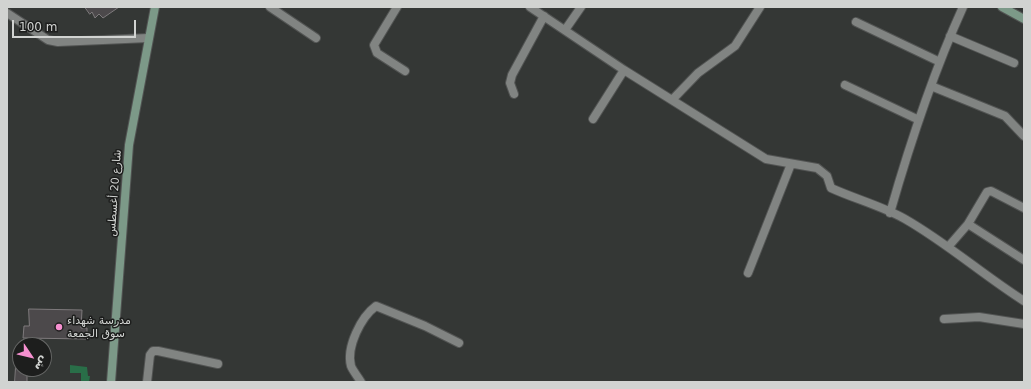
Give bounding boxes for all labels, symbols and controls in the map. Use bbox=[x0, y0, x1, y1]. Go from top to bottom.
scale bar bbox=[14, 12, 138, 38]
text: 100 m bbox=[19, 20, 57, 34]
street label: شارع 20 أغسطس bbox=[105, 149, 125, 237]
place label: مدرسة شهداء سوق الجمعة bbox=[67, 314, 131, 340]
marker: مدرسة شهداء سوق الجمعة bbox=[54, 322, 64, 332]
north arrow bbox=[12, 337, 52, 377]
text: ش bbox=[32, 354, 51, 374]

